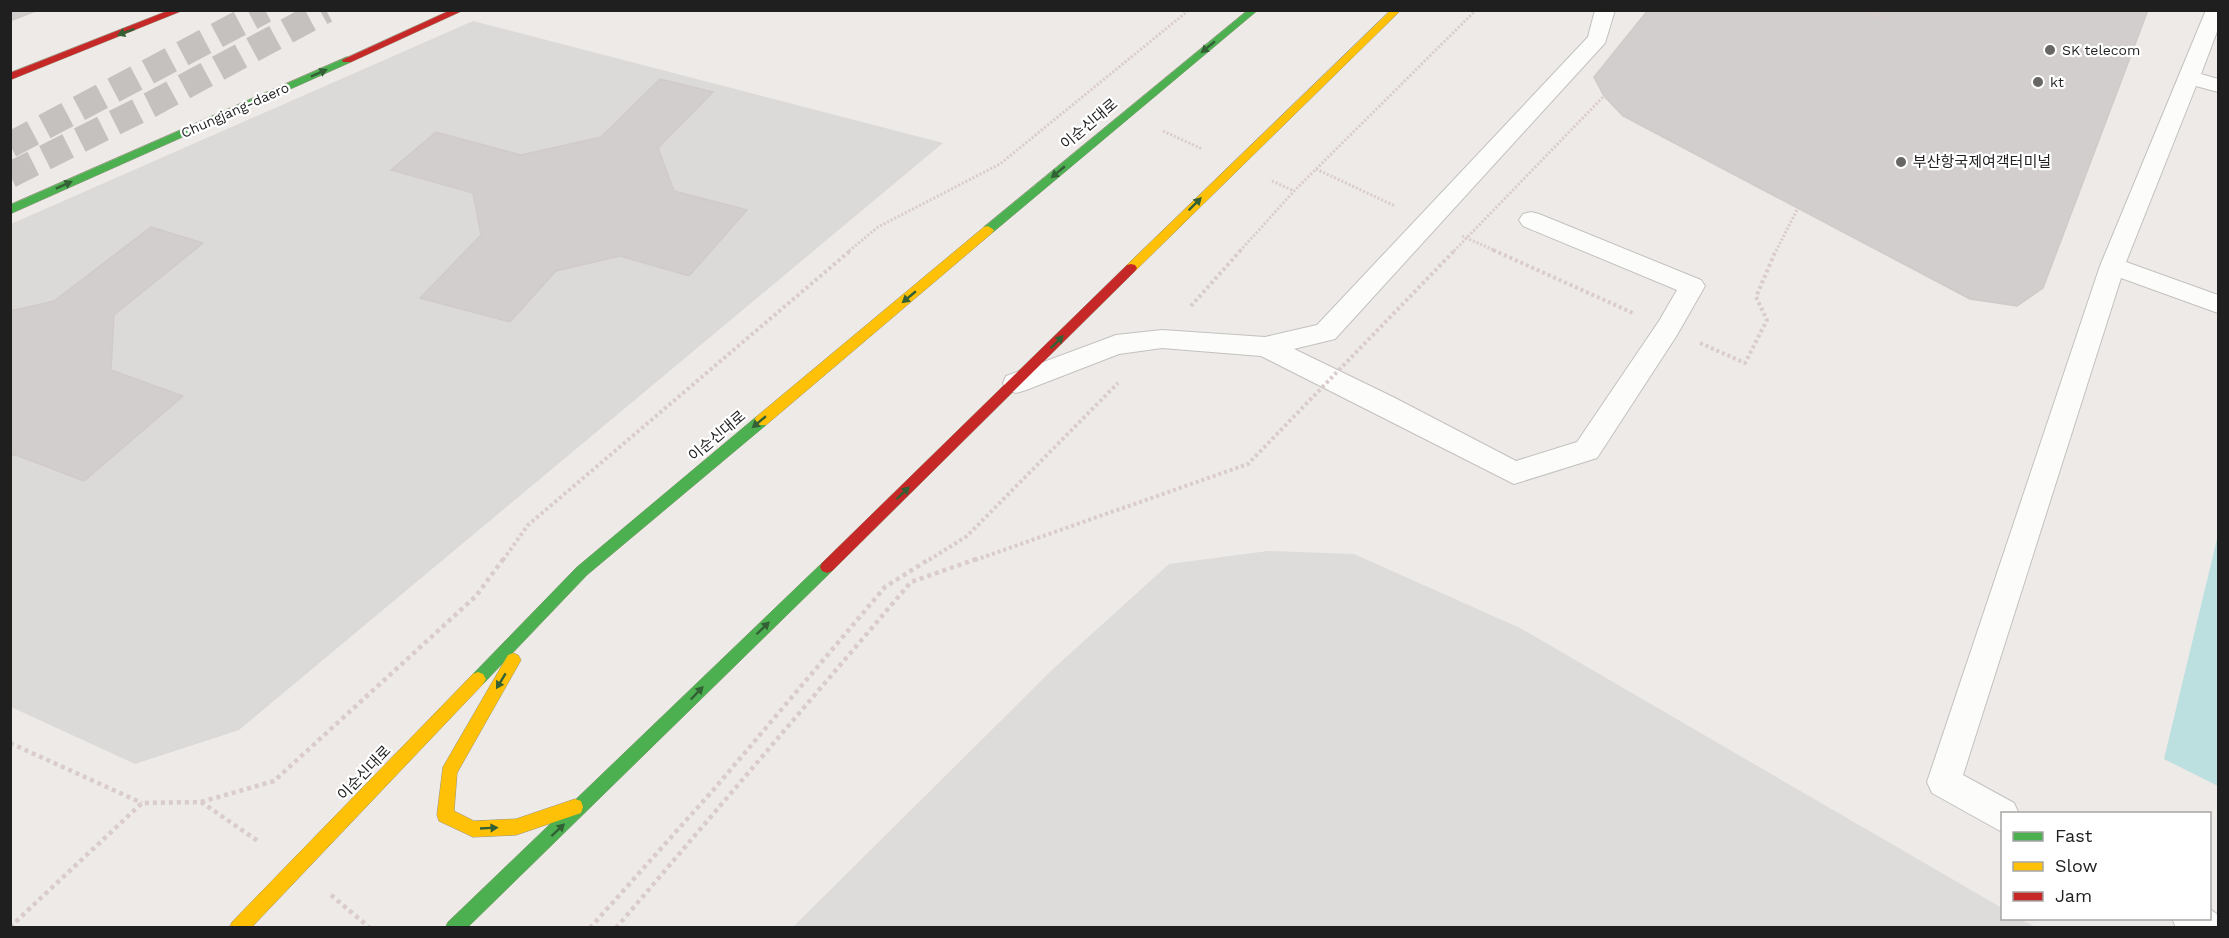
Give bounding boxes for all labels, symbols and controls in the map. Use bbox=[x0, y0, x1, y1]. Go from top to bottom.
one-way arrow bbox=[117, 28, 135, 37]
one-way arrow bbox=[1201, 41, 1216, 53]
place label: SK telecom bbox=[2062, 42, 2140, 58]
marker: SK telecom bbox=[2043, 43, 2057, 57]
one-way arrow bbox=[310, 67, 328, 77]
place label: kt bbox=[2050, 74, 2064, 90]
marker: kt bbox=[2031, 75, 2045, 89]
street label: Chungjang-daero bbox=[178, 79, 292, 141]
street label: 이순신대로 bbox=[1057, 95, 1121, 153]
place label: 부산항국제여객터미널 bbox=[1913, 153, 2051, 171]
marker: 부산항국제여객터미널 bbox=[1894, 155, 1908, 169]
one-way arrow bbox=[1050, 165, 1066, 178]
one-way arrow bbox=[55, 181, 72, 190]
one-way arrow bbox=[1188, 197, 1203, 211]
one-way arrow bbox=[902, 290, 917, 303]
one-way arrow bbox=[1050, 335, 1064, 349]
street label: 이순신대로 bbox=[685, 407, 749, 465]
one-way arrow bbox=[752, 415, 767, 428]
one-way arrow bbox=[895, 486, 909, 500]
one-way arrow bbox=[755, 622, 769, 636]
one-way arrow bbox=[496, 673, 507, 689]
one-way arrow bbox=[690, 686, 704, 701]
street label: 이순신대로 bbox=[334, 742, 394, 804]
legend bbox=[2001, 812, 2211, 920]
one-way arrow bbox=[550, 823, 564, 837]
one-way arrow bbox=[479, 824, 498, 833]
text: Fast bbox=[2055, 825, 2093, 846]
text: Slow bbox=[2055, 855, 2098, 876]
text: Jam bbox=[2055, 885, 2092, 906]

